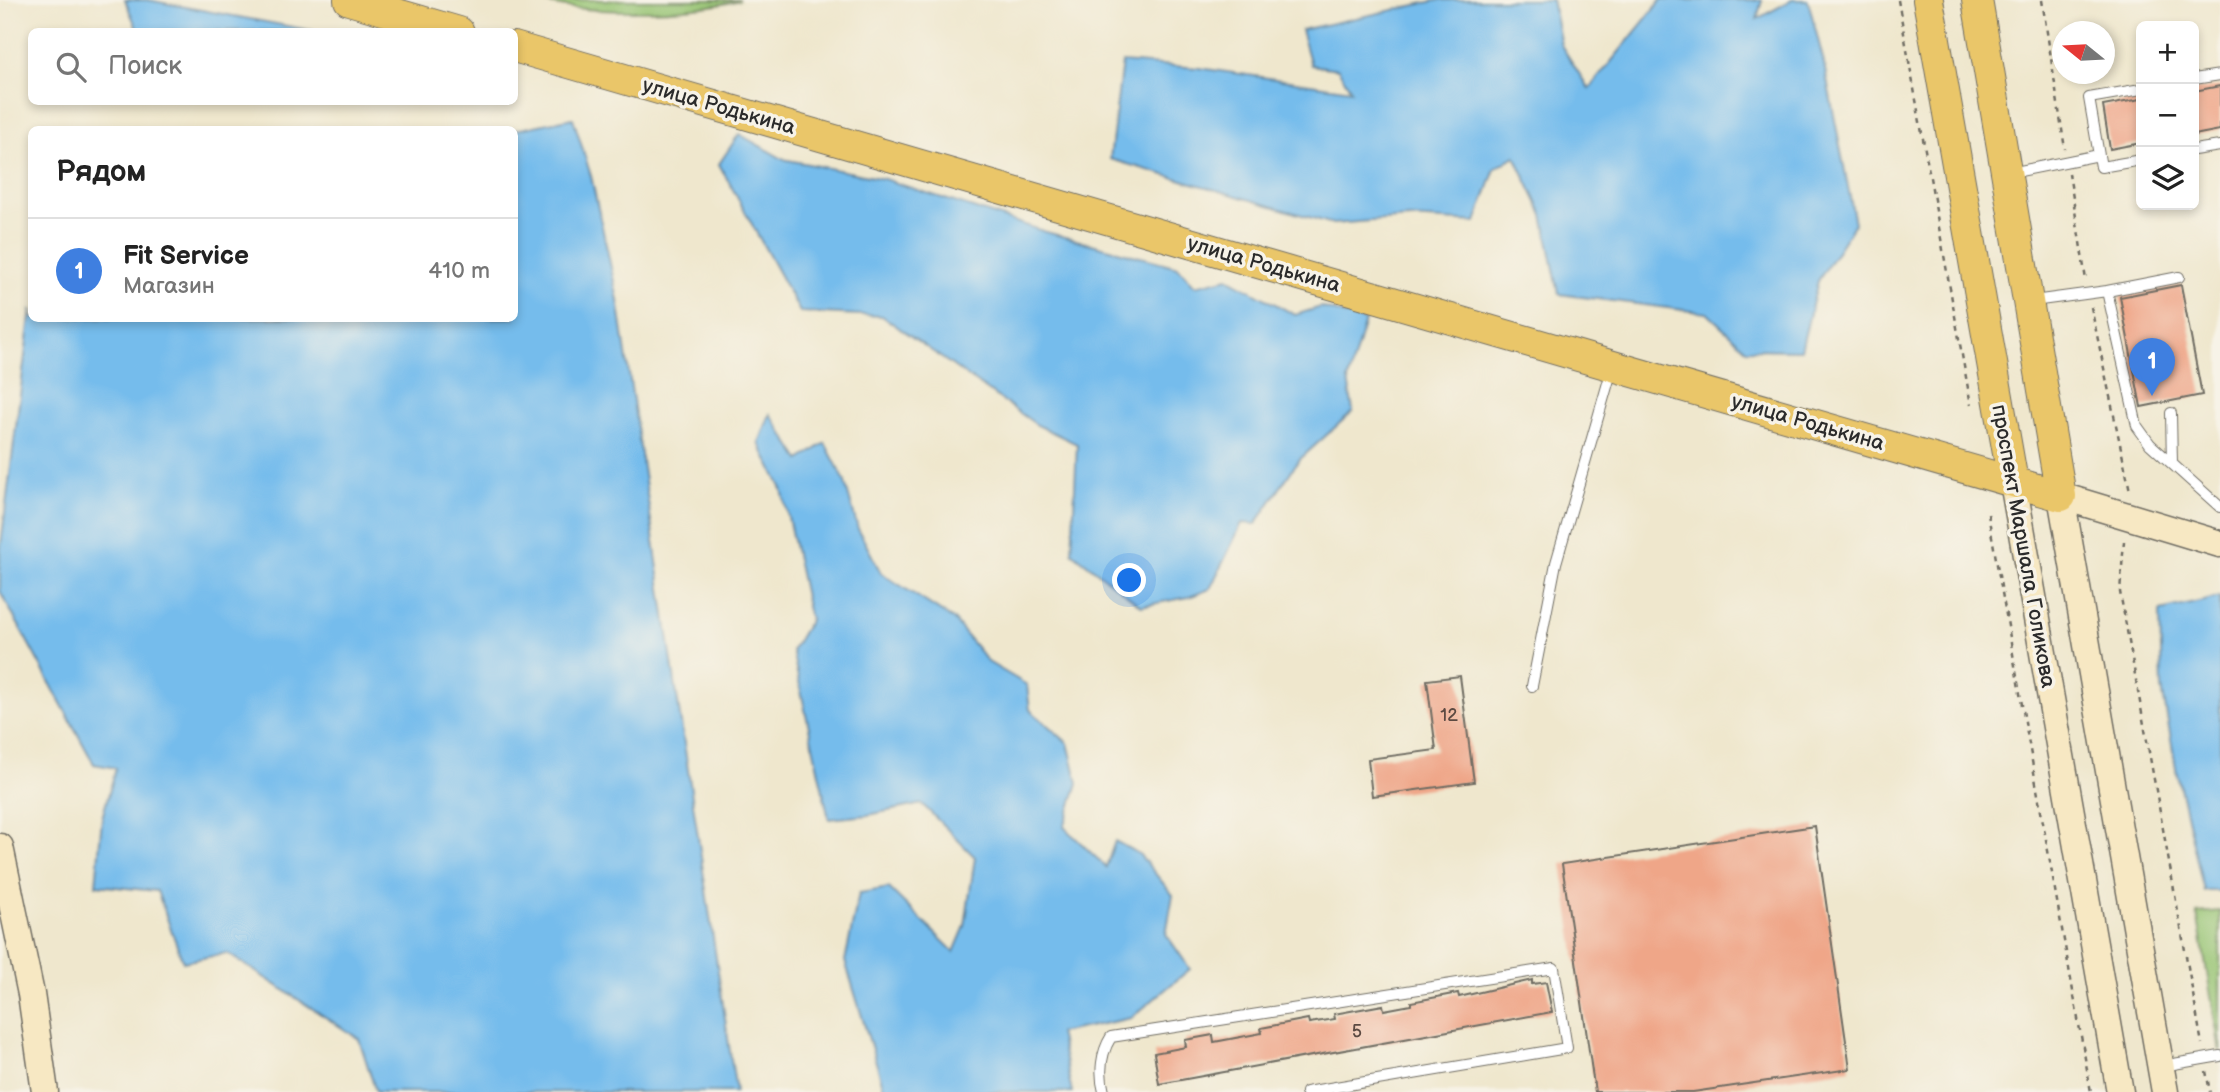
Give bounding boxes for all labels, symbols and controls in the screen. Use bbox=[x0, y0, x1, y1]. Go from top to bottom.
north arrow bbox=[2052, 21, 2115, 84]
map controls bbox=[2136, 21, 2199, 210]
button: + bbox=[2136, 21, 2199, 84]
search box bbox=[28, 28, 518, 105]
icon: search bbox=[52, 48, 90, 86]
text: Поиск bbox=[108, 51, 182, 82]
street label: улица Родькина bbox=[640, 73, 799, 140]
button: − bbox=[2136, 84, 2199, 147]
button: layers bbox=[2136, 147, 2199, 210]
text: Рядом bbox=[56, 154, 146, 190]
street label: улица Родькина bbox=[1185, 231, 1344, 298]
text: Fit Service bbox=[123, 241, 249, 272]
text: 1 bbox=[74, 257, 84, 285]
text: 410 m bbox=[428, 257, 490, 285]
text: Магазин bbox=[123, 272, 215, 300]
pin: 1 bbox=[2129, 338, 2175, 396]
street label: улица Родькина bbox=[1729, 389, 1888, 456]
street label: проспект Маршала Голикова bbox=[1986, 402, 2061, 690]
your location bbox=[1112, 563, 1146, 597]
house number: 12 bbox=[1440, 705, 1458, 726]
house number: 5 bbox=[1352, 1021, 1362, 1042]

